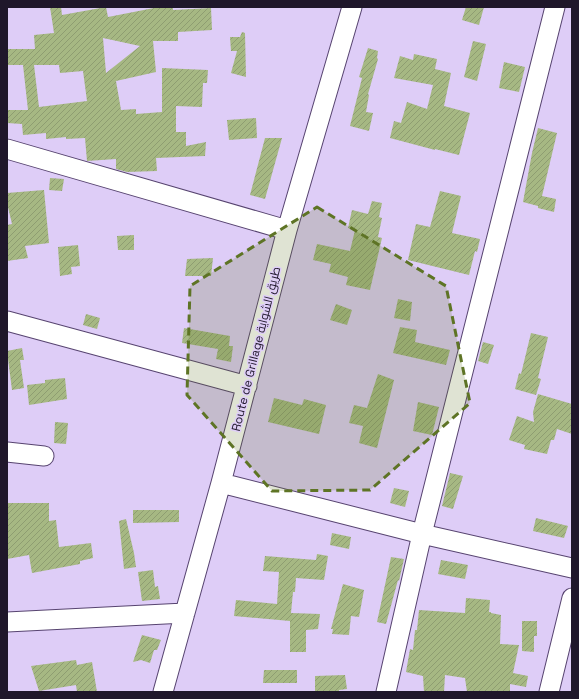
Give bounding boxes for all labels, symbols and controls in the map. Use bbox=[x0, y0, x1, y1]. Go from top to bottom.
street label: Route de Grillage طريق الشواية bbox=[228, 265, 284, 433]

